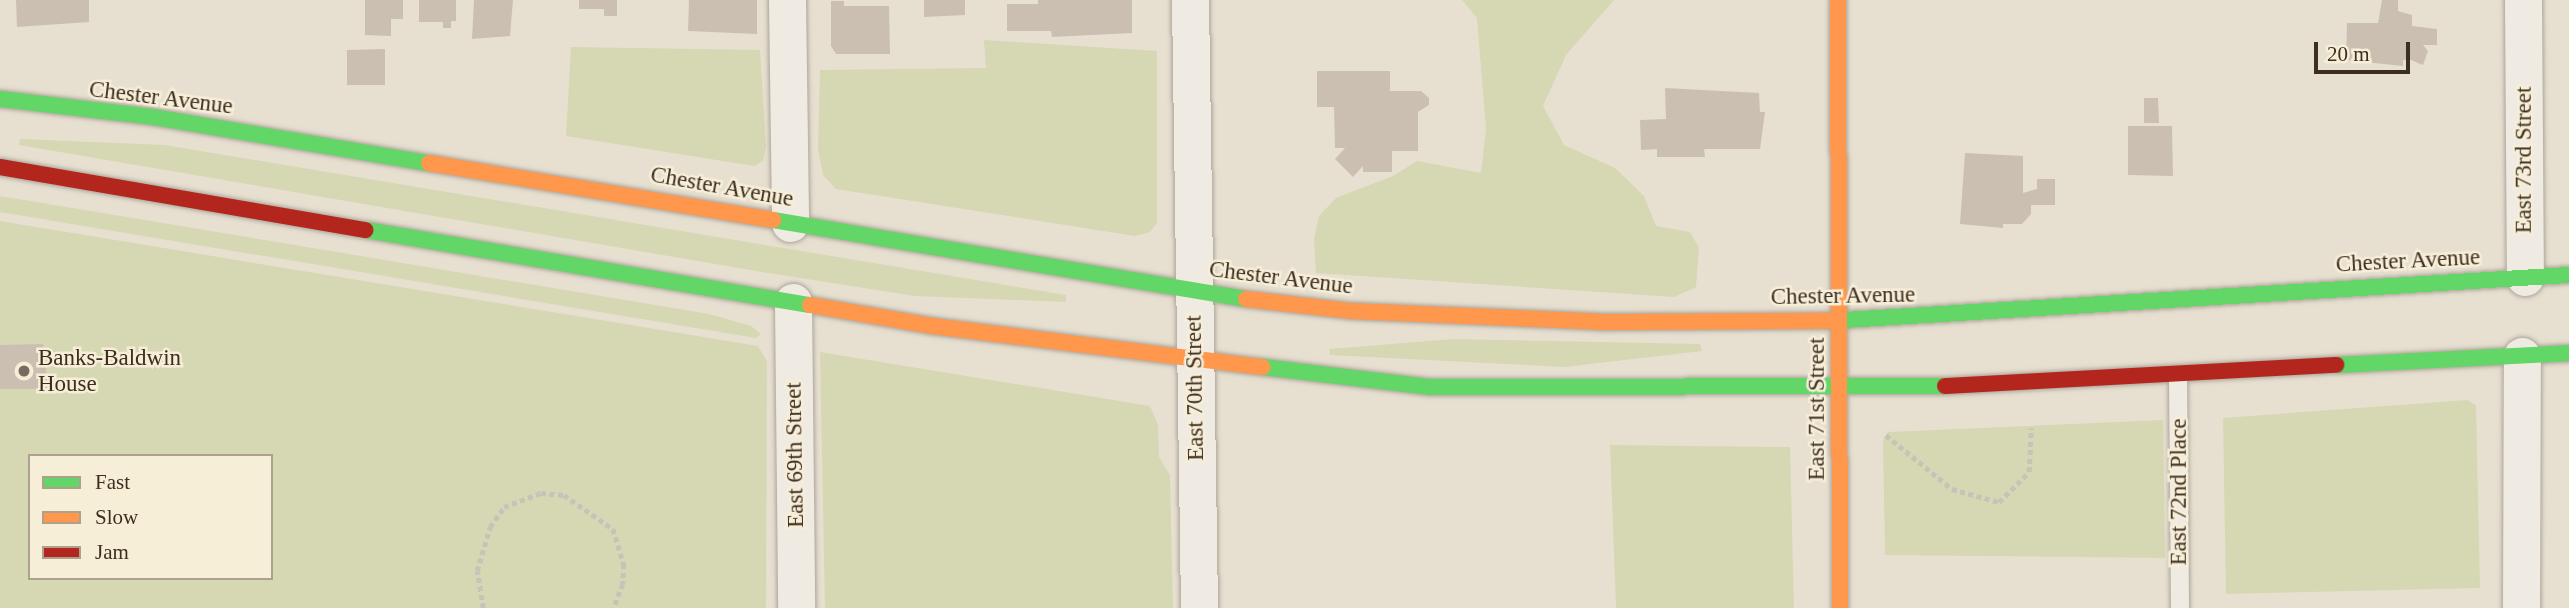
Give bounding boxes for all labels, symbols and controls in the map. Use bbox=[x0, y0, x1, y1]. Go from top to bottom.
scale bar bbox=[2317, 28, 2413, 72]
text: 20 m bbox=[2327, 42, 2370, 66]
street label: Chester Avenue bbox=[87, 75, 235, 121]
street label: East 73rd Street bbox=[2510, 87, 2538, 233]
street label: Chester Avenue bbox=[648, 161, 796, 213]
street label: Chester Avenue bbox=[2334, 243, 2482, 279]
street label: Chester Avenue bbox=[1207, 255, 1355, 301]
street label: Chester Avenue bbox=[1770, 281, 1916, 311]
street label: East 70th Street bbox=[1180, 315, 1210, 461]
street label: East 71st Street bbox=[1803, 337, 1831, 481]
place label: Banks-Baldwin House bbox=[38, 344, 181, 398]
marker: Banks-Baldwin House bbox=[16, 363, 32, 379]
street label: East 69th Street bbox=[780, 382, 810, 528]
street label: East 72nd Place bbox=[2165, 419, 2193, 565]
legend bbox=[28, 454, 273, 580]
text: Fast bbox=[95, 470, 130, 494]
text: Slow bbox=[95, 505, 138, 529]
text: Jam bbox=[95, 540, 129, 564]

